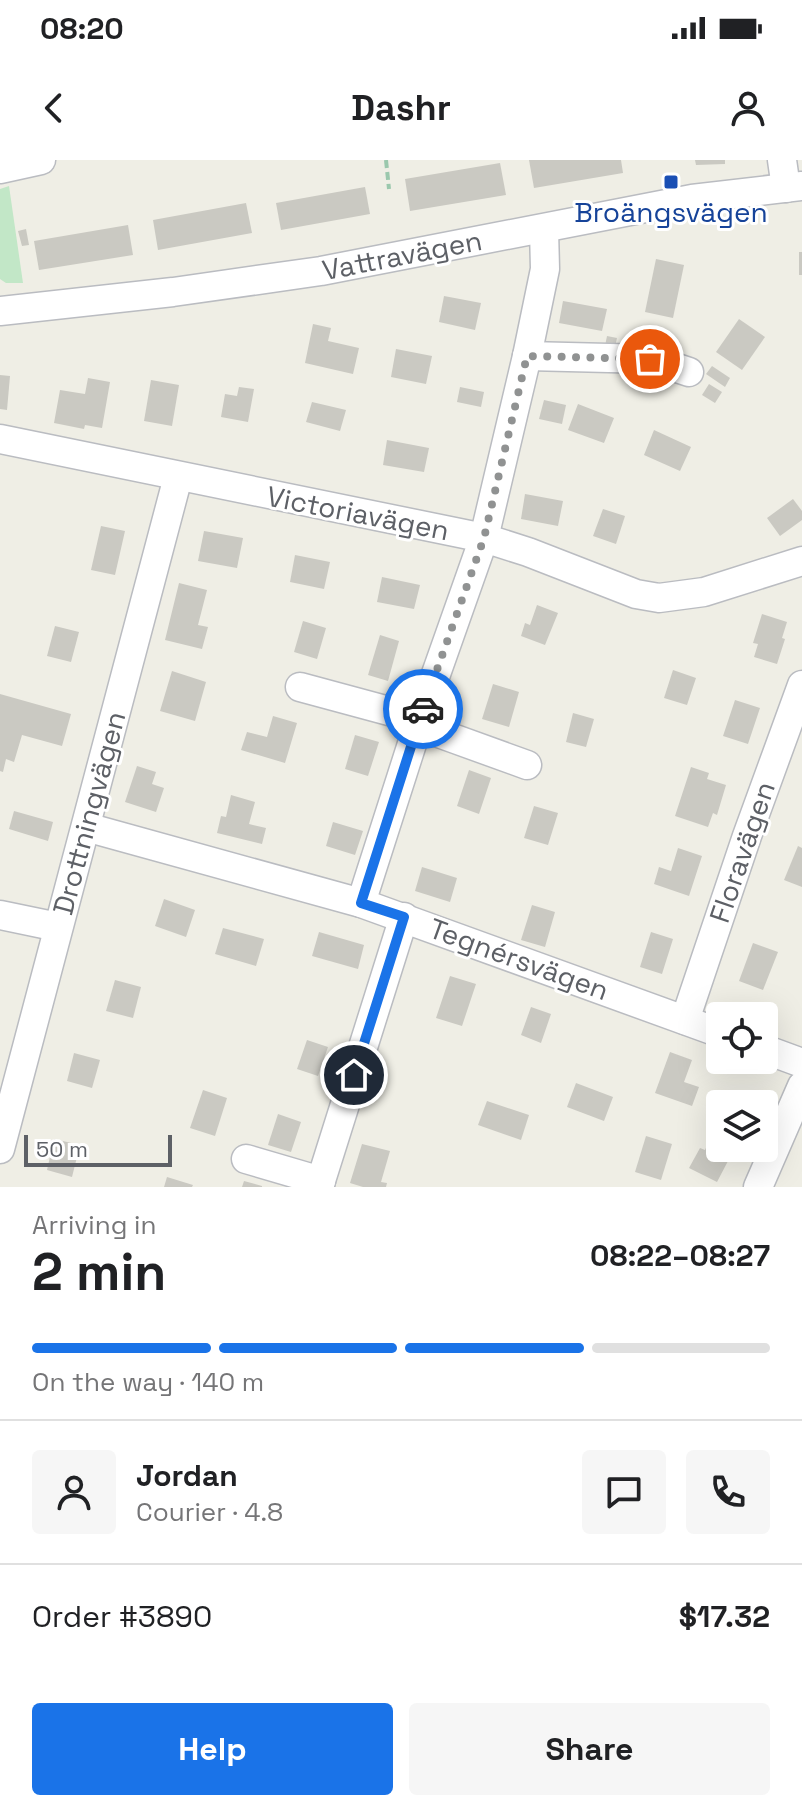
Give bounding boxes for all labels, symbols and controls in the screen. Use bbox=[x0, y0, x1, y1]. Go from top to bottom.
text: 08:20 bbox=[40, 9, 124, 48]
text: Dashr bbox=[351, 85, 451, 131]
icon: back bbox=[32, 86, 76, 130]
icon: person bbox=[726, 86, 770, 130]
marker: Broängsvägen bbox=[662, 173, 680, 191]
place label: Broängsvägen bbox=[574, 194, 768, 230]
street label: Vattravägen bbox=[319, 222, 485, 288]
pin bbox=[616, 325, 684, 393]
icon: bag bbox=[628, 337, 672, 381]
street label: Victoriavägen bbox=[264, 478, 452, 548]
courier bbox=[383, 669, 463, 749]
icon: car bbox=[401, 687, 445, 731]
street label: Drottningvägen bbox=[45, 707, 133, 919]
street label: Floravägen bbox=[701, 777, 783, 927]
street label: Tegnérsvägen bbox=[424, 910, 614, 1008]
map controls bbox=[706, 1002, 778, 1162]
button: locate bbox=[706, 1002, 778, 1074]
pin bbox=[320, 1041, 388, 1109]
icon: home bbox=[332, 1053, 376, 1097]
button: layers bbox=[706, 1090, 778, 1162]
scale bar bbox=[24, 1131, 172, 1167]
text: 50 m bbox=[36, 1135, 88, 1163]
text: Arriving in bbox=[32, 1208, 156, 1242]
text: 08:22–08:27 bbox=[590, 1236, 770, 1275]
text: 2 min bbox=[32, 1239, 166, 1305]
text: On the way · 140 m bbox=[32, 1365, 264, 1399]
button: person bbox=[32, 1450, 116, 1534]
button: chat bbox=[582, 1450, 666, 1534]
button: phone bbox=[686, 1450, 770, 1534]
text: Jordan bbox=[136, 1456, 238, 1495]
text: Courier · 4.8 bbox=[136, 1495, 283, 1529]
text: Order #3890 bbox=[32, 1597, 212, 1636]
text: $17.32 bbox=[679, 1597, 770, 1636]
button: Help bbox=[32, 1703, 393, 1795]
button: Share bbox=[409, 1703, 770, 1795]

